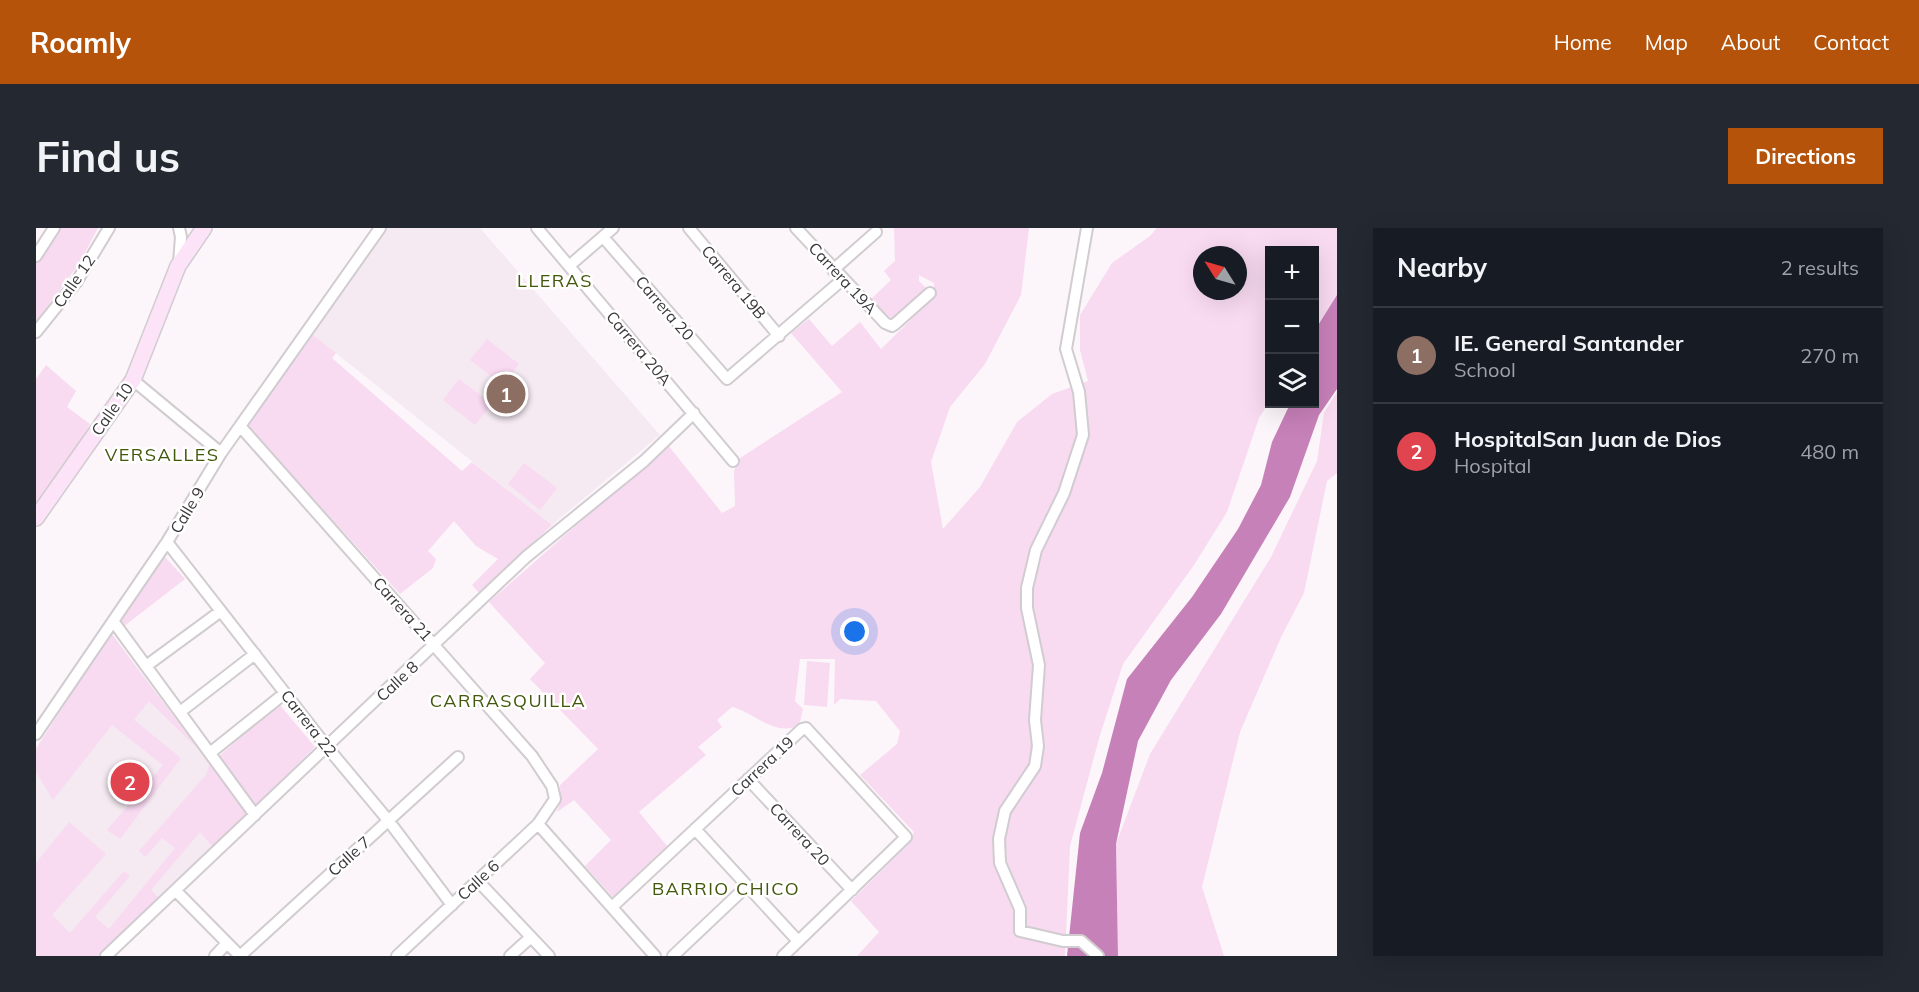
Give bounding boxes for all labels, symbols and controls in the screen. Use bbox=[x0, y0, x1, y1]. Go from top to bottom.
text: Roamly bbox=[30, 25, 131, 60]
text: Home bbox=[1554, 29, 1612, 55]
text: Map bbox=[1645, 29, 1688, 55]
text: About bbox=[1721, 29, 1780, 55]
text: Contact bbox=[1813, 29, 1889, 55]
button: Directions bbox=[1728, 128, 1883, 184]
text: Find us bbox=[36, 130, 180, 183]
street label: Carrera 19A bbox=[805, 238, 881, 318]
street label: Carrera 19B bbox=[697, 241, 771, 323]
north arrow bbox=[1193, 246, 1247, 300]
map controls bbox=[1265, 246, 1319, 408]
button: + bbox=[1265, 246, 1319, 300]
street label: Calle 12 bbox=[49, 251, 99, 311]
text: Nearby bbox=[1397, 251, 1487, 284]
text: 2 results bbox=[1781, 255, 1859, 280]
district label: LLERAS bbox=[517, 269, 593, 292]
street label: Carrera 20 bbox=[631, 272, 699, 344]
button: − bbox=[1265, 300, 1319, 354]
street label: Carrera 20A bbox=[602, 307, 676, 389]
text: IE. General Santander bbox=[1454, 329, 1683, 357]
text: 1 bbox=[1411, 343, 1423, 368]
text: 270 m bbox=[1800, 343, 1859, 368]
button: layers bbox=[1265, 354, 1319, 408]
text: School bbox=[1454, 357, 1516, 382]
pin: 1 bbox=[486, 372, 526, 416]
street label: Calle 10 bbox=[87, 379, 137, 439]
text: HospitalSan Juan de Dios bbox=[1454, 425, 1722, 453]
text: 2 bbox=[1411, 439, 1423, 464]
text: 480 m bbox=[1800, 439, 1859, 464]
district label: VERSALLES bbox=[105, 443, 219, 466]
text: Hospital bbox=[1454, 453, 1531, 478]
street label: Calle 9 bbox=[165, 483, 209, 537]
street label: Carrera 21 bbox=[369, 573, 437, 645]
your location bbox=[840, 617, 869, 646]
street label: Calle 8 bbox=[372, 657, 422, 705]
street label: Carrera 22 bbox=[277, 686, 341, 760]
district label: CARRASQUILLA bbox=[430, 689, 586, 712]
street label: Carrera 19 bbox=[726, 732, 798, 800]
pin: 2 bbox=[110, 760, 149, 804]
street label: Carrera 20 bbox=[766, 798, 834, 870]
street label: Calle 7 bbox=[324, 832, 374, 880]
street label: Calle 6 bbox=[453, 856, 503, 904]
district label: BARRIO CHICO bbox=[652, 877, 800, 900]

